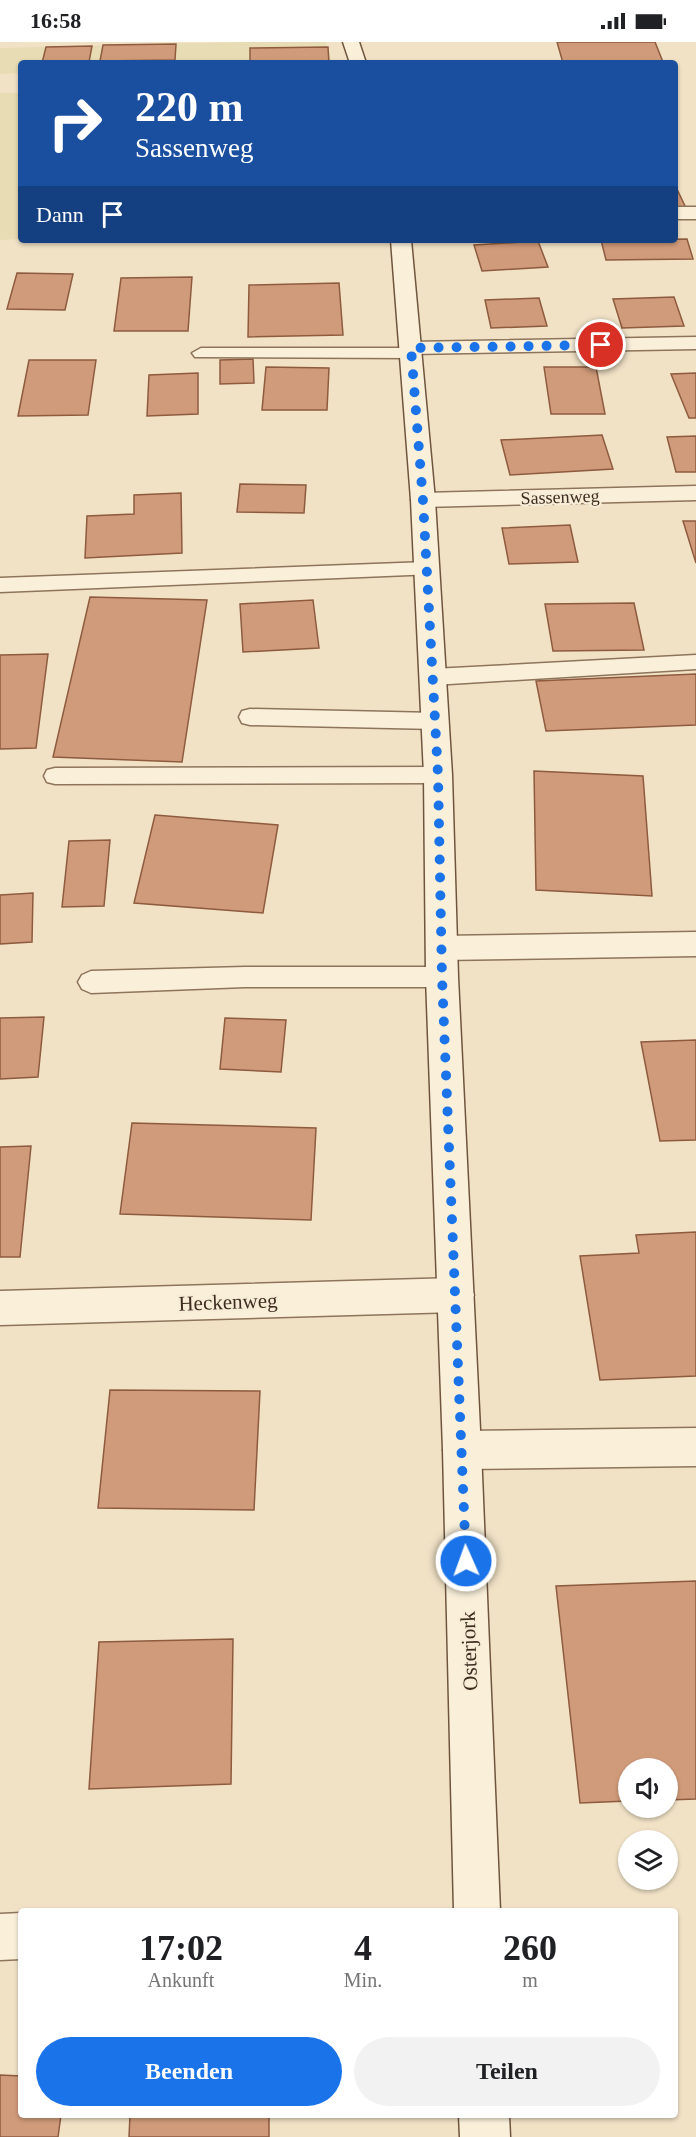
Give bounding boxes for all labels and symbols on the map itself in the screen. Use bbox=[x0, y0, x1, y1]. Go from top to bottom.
pin bbox=[575, 319, 626, 370]
street label: Sassenweg bbox=[520, 486, 600, 508]
street label: Heckenweg bbox=[178, 1288, 278, 1316]
position arrow bbox=[434, 1529, 498, 1593]
street label: Osterjork bbox=[456, 1610, 482, 1691]

